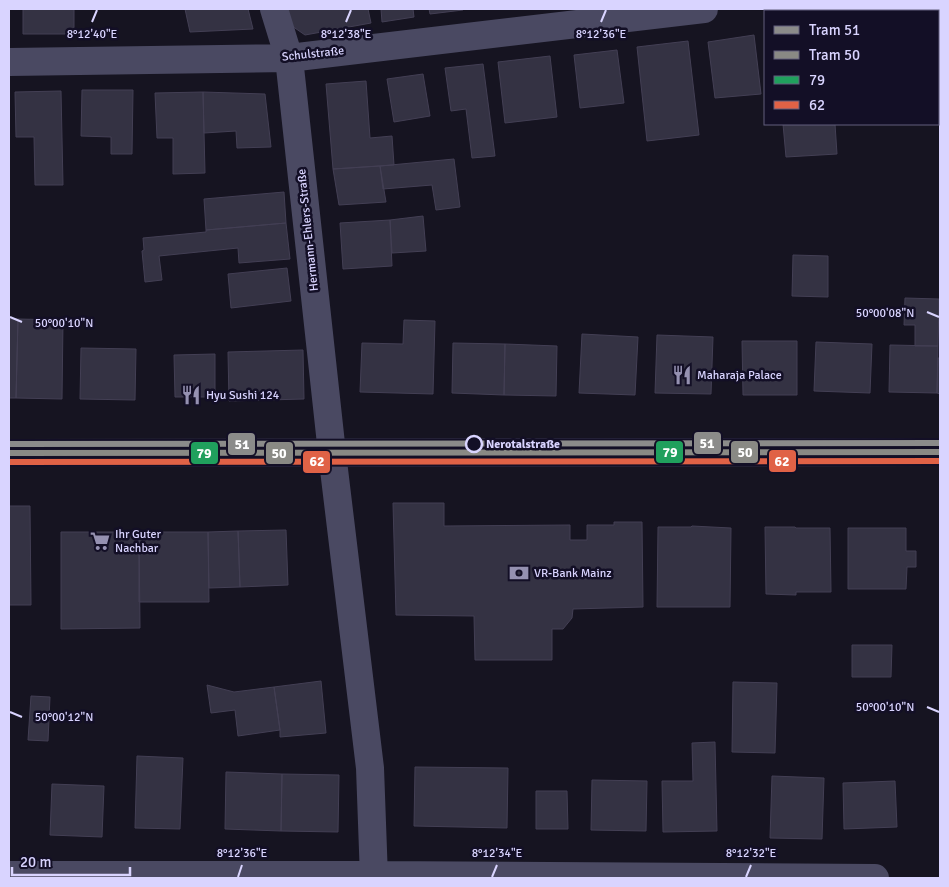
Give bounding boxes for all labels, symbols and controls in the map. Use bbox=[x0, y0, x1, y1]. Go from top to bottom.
legend bbox=[764, 10, 939, 125]
text: Tram 51 bbox=[809, 21, 860, 39]
text: 8°12'40"E bbox=[67, 27, 118, 42]
text: 8°12'38"E bbox=[321, 27, 372, 42]
text: 8°12'36"E bbox=[576, 27, 627, 42]
street label: Schulstraße bbox=[281, 43, 345, 65]
text: Tram 50 bbox=[809, 46, 860, 64]
text: 79 bbox=[809, 71, 825, 89]
text: 62 bbox=[809, 96, 825, 114]
street label: Hermann-Ehlers-Straße bbox=[294, 168, 322, 292]
text: 50°00'08"N bbox=[856, 306, 914, 321]
text: 50°00'10"N bbox=[35, 316, 93, 331]
restaurant icon: Maharaja Palace bbox=[671, 364, 693, 386]
place label: Maharaja Palace bbox=[697, 368, 782, 383]
restaurant icon: Hyu Sushi 124 bbox=[180, 384, 202, 406]
place label: Hyu Sushi 124 bbox=[206, 388, 280, 403]
line badge: 51 bbox=[693, 431, 722, 455]
line badge: 51 bbox=[227, 432, 256, 456]
marker: Nerotalstraße bbox=[465, 435, 483, 453]
text: 51 bbox=[699, 435, 715, 452]
text: 51 bbox=[234, 436, 250, 453]
place label: Nerotalstraße bbox=[486, 437, 560, 452]
line badge: 79 bbox=[655, 440, 684, 464]
line badge: 50 bbox=[730, 440, 759, 464]
line badge: 79 bbox=[190, 441, 219, 465]
line badge: 50 bbox=[265, 441, 294, 465]
text: 79 bbox=[662, 444, 678, 461]
text: 50 bbox=[737, 444, 753, 461]
text: 79 bbox=[196, 445, 212, 462]
text: 50 bbox=[271, 445, 287, 462]
line badge: 62 bbox=[768, 449, 797, 473]
line badge: 62 bbox=[302, 450, 331, 474]
text: 62 bbox=[309, 453, 325, 470]
text: 62 bbox=[774, 453, 790, 470]
place label: Ihr Guter Nachbar bbox=[115, 527, 161, 556]
supermarket icon: Ihr Guter Nachbar bbox=[89, 530, 111, 552]
bank icon: VR-Bank Mainz bbox=[508, 562, 530, 584]
place label: VR-Bank Mainz bbox=[534, 566, 612, 581]
text: 50°00'10"N bbox=[856, 700, 914, 715]
text: 50°00'12"N bbox=[35, 710, 93, 725]
scale bar bbox=[12, 844, 130, 876]
text: 8°12'36"E bbox=[217, 846, 268, 861]
text: 8°12'34"E bbox=[472, 846, 523, 861]
text: 8°12'32"E bbox=[726, 846, 777, 861]
text: 20 m bbox=[20, 853, 51, 871]

